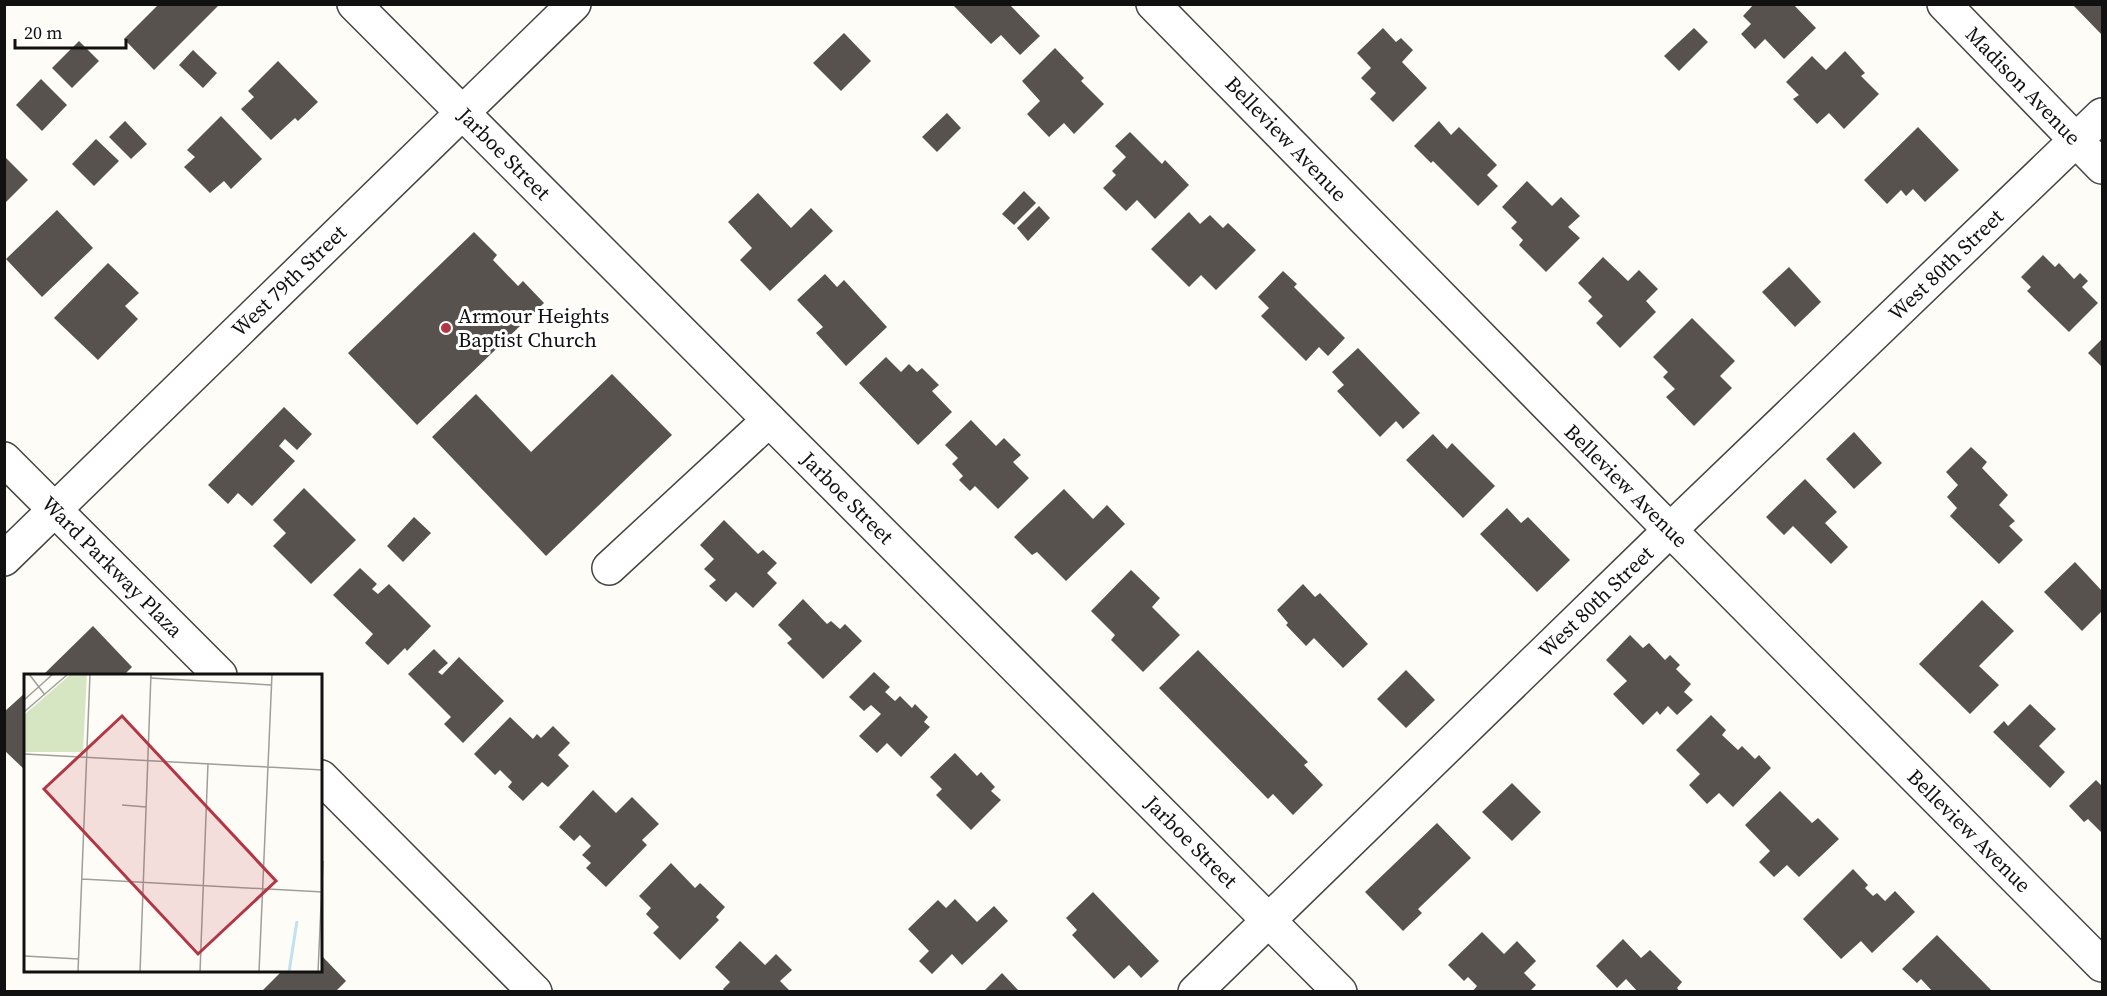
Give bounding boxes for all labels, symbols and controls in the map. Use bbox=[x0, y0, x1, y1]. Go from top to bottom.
scale bar bbox=[15, 12, 126, 50]
text: 20 m bbox=[24, 20, 62, 45]
street label: Madison Avenue bbox=[1959, 20, 2087, 151]
street label: Belleview Avenue bbox=[1219, 70, 1354, 208]
street label: Jarboe Street bbox=[451, 100, 557, 206]
street label: West 80th Street bbox=[1882, 202, 2010, 327]
street label: West 79th Street bbox=[225, 218, 353, 343]
place label: Armour Heights Baptist Church bbox=[458, 301, 609, 354]
marker: Armour Heights Baptist Church bbox=[439, 321, 453, 335]
street label: Belleview Avenue bbox=[1558, 417, 1695, 554]
street label: Jarboe Street bbox=[794, 444, 900, 550]
street label: Ward Parkway Plaza bbox=[35, 490, 190, 644]
street label: West 80th Street bbox=[1532, 539, 1660, 664]
inset map bbox=[24, 674, 322, 972]
street label: Belleview Avenue bbox=[1901, 762, 2038, 899]
street label: Jarboe Street bbox=[1138, 788, 1244, 894]

